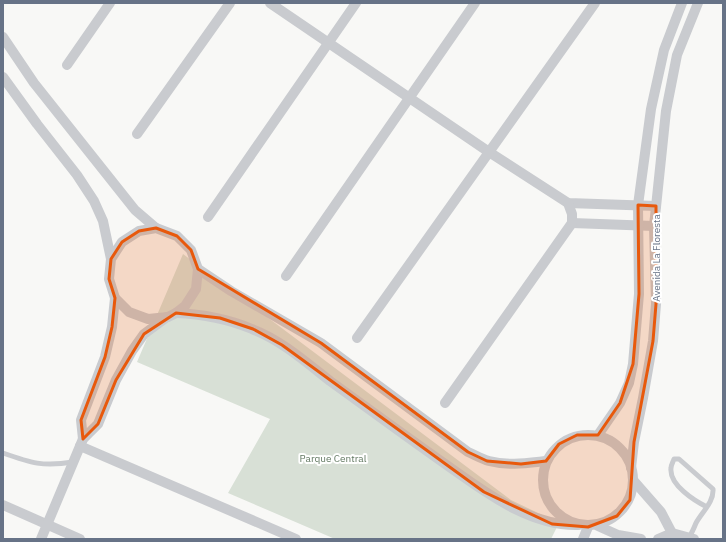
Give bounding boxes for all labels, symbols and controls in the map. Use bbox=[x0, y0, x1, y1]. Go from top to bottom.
street label: Avenida La Floresta bbox=[650, 214, 663, 302]
park label: Parque Central bbox=[300, 452, 367, 465]

